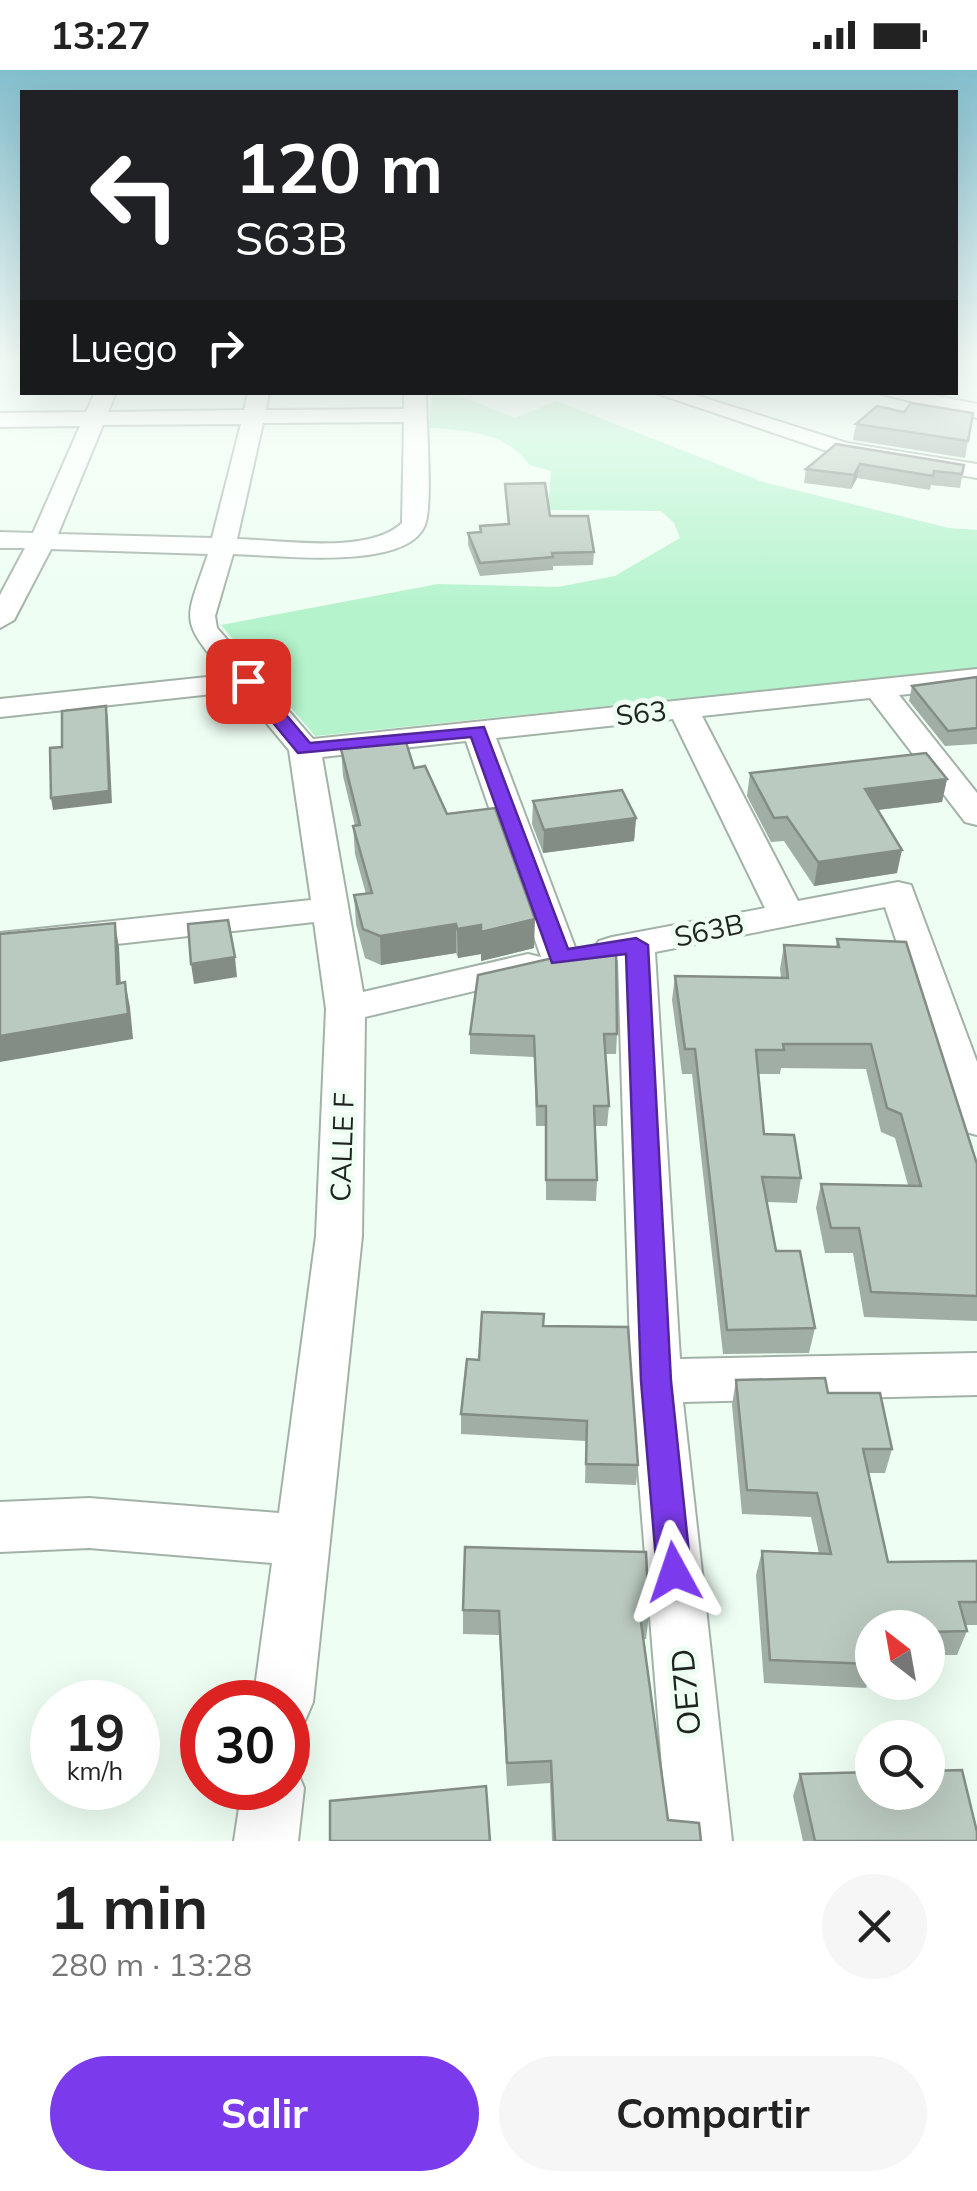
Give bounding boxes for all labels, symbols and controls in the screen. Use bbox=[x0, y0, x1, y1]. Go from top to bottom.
text: 13:27 bbox=[50, 11, 151, 59]
text: 120 m bbox=[235, 123, 443, 211]
icon: left bbox=[70, 130, 200, 260]
text: S63B bbox=[235, 210, 348, 266]
icon: right bbox=[198, 320, 253, 375]
text: Luego bbox=[70, 324, 178, 372]
pin bbox=[206, 639, 291, 724]
icon: arrive bbox=[221, 654, 276, 709]
street label: S63 bbox=[614, 692, 668, 733]
street label: S63B bbox=[671, 905, 747, 954]
street label: CALLE F bbox=[322, 1092, 361, 1202]
position arrow bbox=[622, 1520, 726, 1624]
north arrow bbox=[855, 1610, 945, 1700]
map controls bbox=[855, 1610, 945, 1810]
street label: OE7D bbox=[661, 1647, 709, 1737]
speed limit sign: 30 bbox=[180, 1680, 310, 1810]
text: 19 bbox=[65, 1701, 125, 1764]
button: search bbox=[855, 1720, 945, 1810]
text: km/h bbox=[67, 1755, 123, 1786]
text: 1 min bbox=[50, 1869, 208, 1944]
button: close bbox=[822, 1874, 927, 1979]
text: 280 m · 13:28 bbox=[50, 1944, 252, 1984]
button: Salir bbox=[50, 2056, 479, 2171]
button: Compartir bbox=[499, 2056, 927, 2171]

